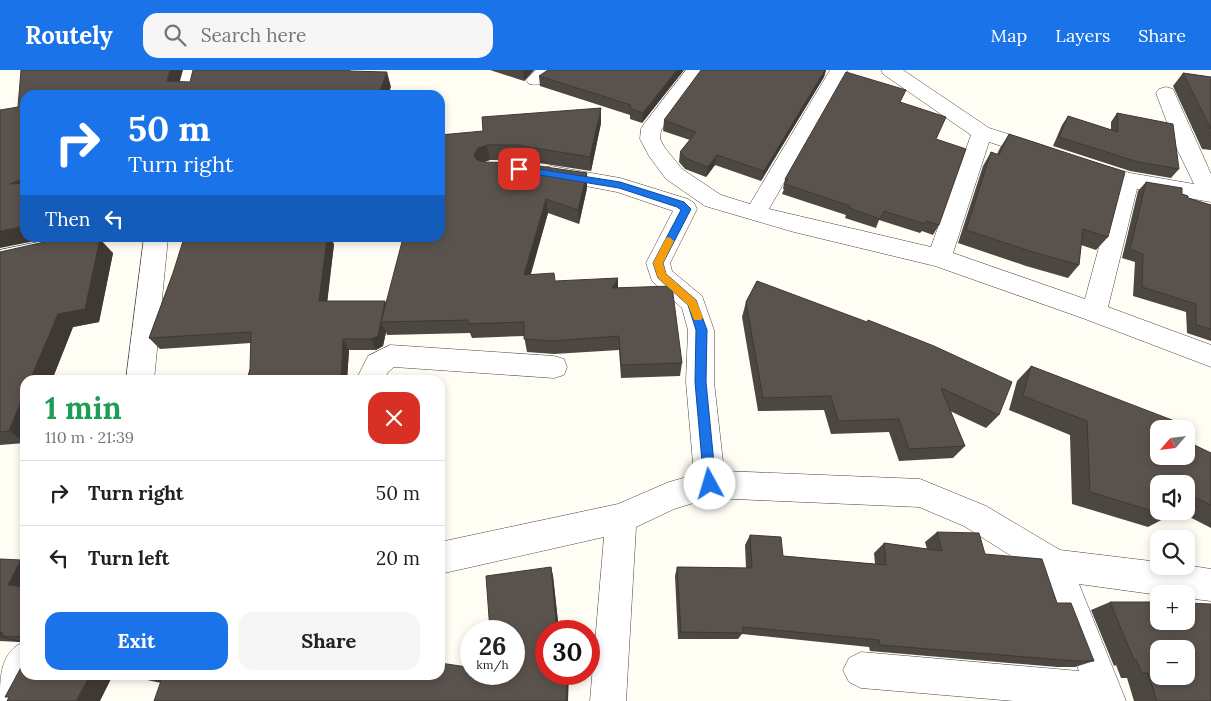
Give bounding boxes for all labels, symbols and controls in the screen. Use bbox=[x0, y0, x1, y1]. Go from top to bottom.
search box bbox=[143, 13, 493, 58]
text: Routely bbox=[25, 20, 113, 51]
icon: search bbox=[161, 21, 189, 49]
text: Search here bbox=[201, 23, 306, 47]
text: Map bbox=[991, 24, 1027, 47]
text: Layers bbox=[1055, 24, 1110, 47]
text: Share bbox=[1138, 24, 1186, 47]
text: 50 m bbox=[128, 106, 211, 151]
icon: right bbox=[45, 110, 110, 175]
pin bbox=[498, 148, 540, 190]
text: Turn right bbox=[128, 150, 233, 178]
icon: arrive bbox=[505, 155, 533, 183]
icon: left bbox=[100, 205, 128, 233]
text: Then bbox=[45, 207, 90, 231]
text: 1 min bbox=[45, 389, 122, 427]
button: close bbox=[368, 392, 420, 444]
north arrow bbox=[1150, 420, 1195, 465]
map controls bbox=[1150, 420, 1195, 685]
text: 110 m · 21:39 bbox=[45, 427, 134, 447]
position arrow bbox=[683, 457, 735, 509]
button: sound bbox=[1150, 475, 1195, 520]
icon: right bbox=[45, 479, 73, 507]
text: Turn right bbox=[88, 481, 184, 505]
text: 50 m bbox=[376, 481, 420, 505]
button: search bbox=[1150, 530, 1195, 575]
icon: left bbox=[45, 544, 73, 572]
text: Turn left bbox=[88, 546, 169, 570]
text: 20 m bbox=[376, 546, 420, 570]
button: + bbox=[1150, 585, 1195, 630]
button: Exit bbox=[45, 612, 228, 670]
button: Share bbox=[238, 612, 420, 670]
speed limit sign: 30 bbox=[535, 620, 600, 685]
text: 26 bbox=[479, 630, 506, 662]
button: − bbox=[1150, 640, 1195, 685]
text: km/h bbox=[476, 657, 509, 672]

